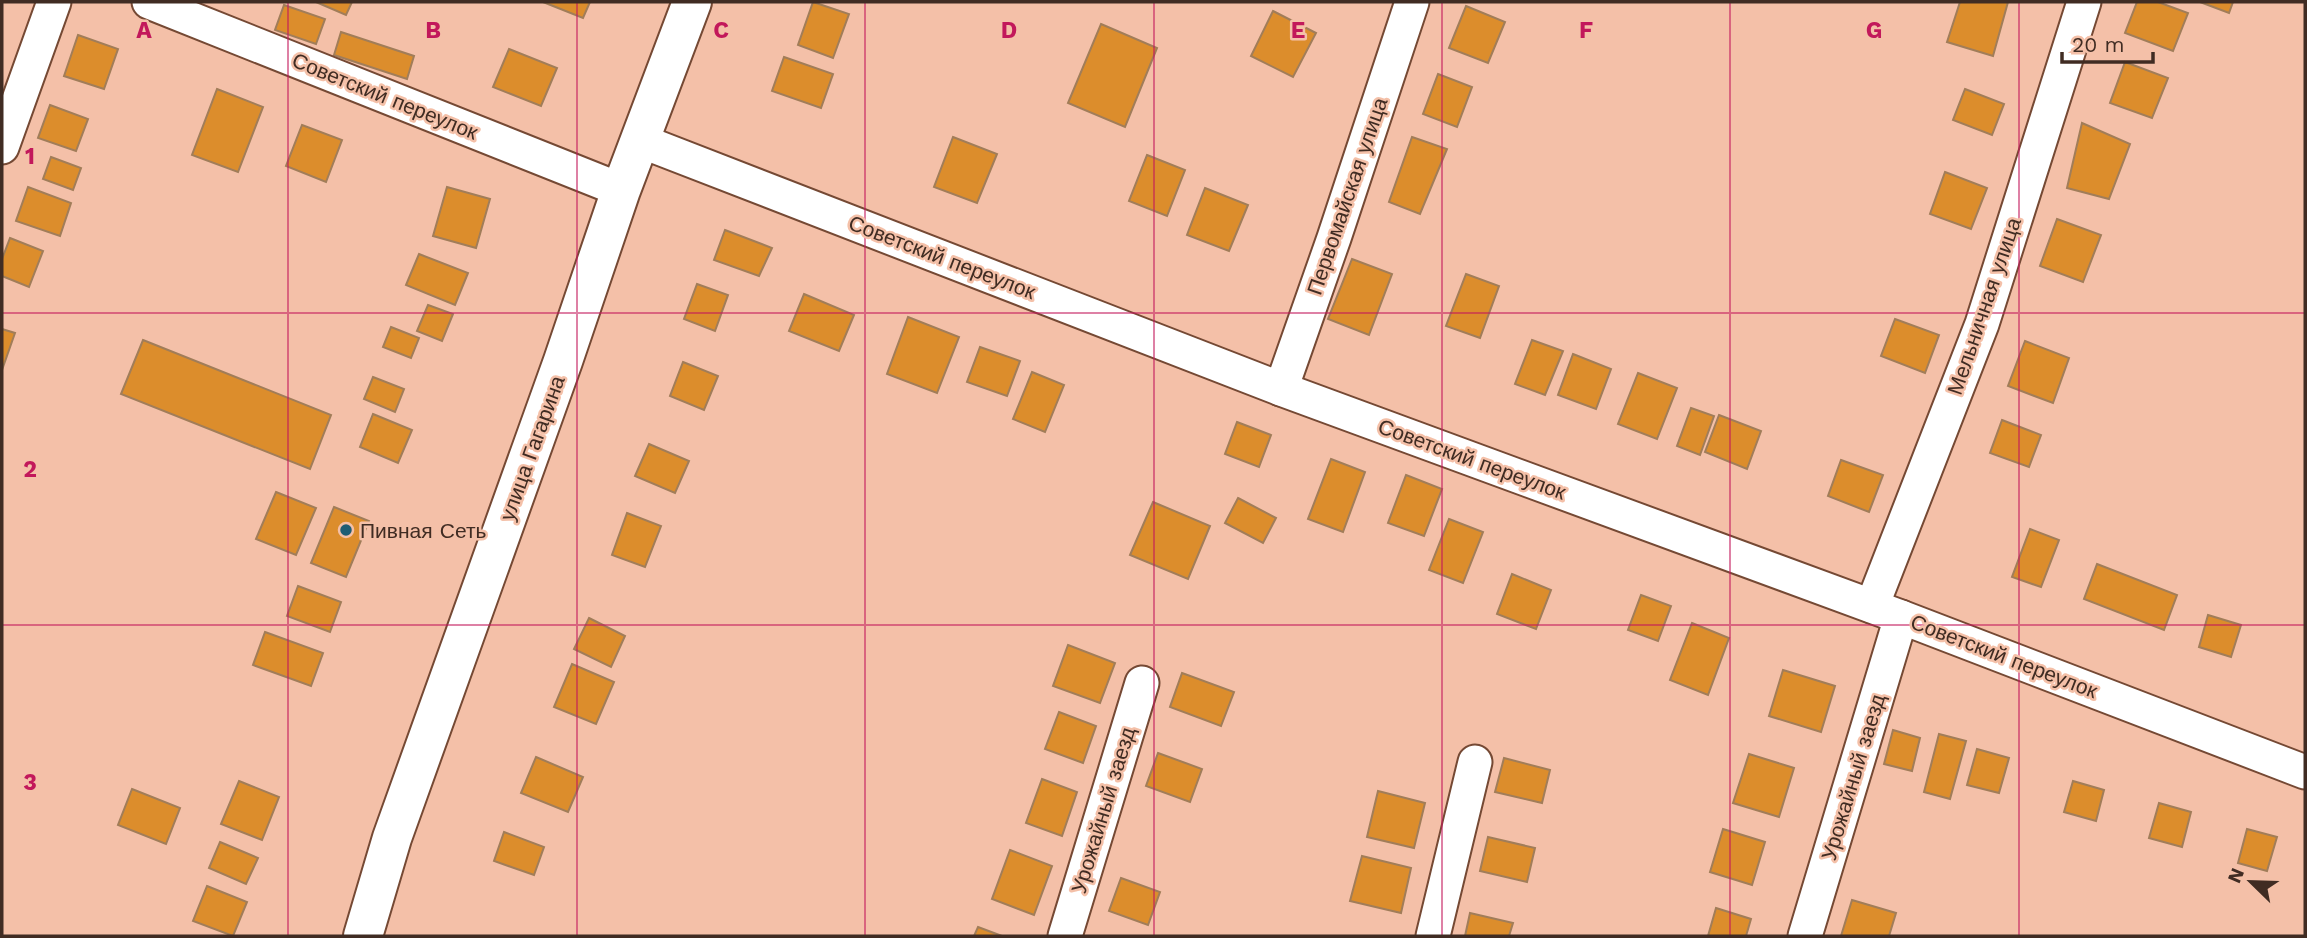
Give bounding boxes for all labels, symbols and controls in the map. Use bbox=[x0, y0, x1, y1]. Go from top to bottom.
text: A bbox=[136, 17, 152, 44]
text: B bbox=[425, 17, 441, 44]
text: C bbox=[713, 17, 729, 44]
text: D bbox=[1001, 17, 1017, 44]
text: E bbox=[1291, 17, 1305, 44]
text: F bbox=[1579, 17, 1593, 44]
text: G bbox=[1866, 17, 1882, 44]
scale bar bbox=[2062, 21, 2153, 65]
text: 20 m bbox=[2072, 32, 2124, 57]
street label: Советский переулок bbox=[289, 47, 482, 145]
street label: Первомайская улица bbox=[1301, 94, 1393, 298]
text: 1 bbox=[25, 143, 35, 170]
street label: Советский переулок bbox=[845, 210, 1040, 304]
street label: Мельничная улица bbox=[1942, 214, 2026, 398]
street label: улица Гагарина bbox=[494, 372, 570, 524]
street label: Советский переулок bbox=[1375, 413, 1570, 505]
text: 2 bbox=[23, 456, 37, 483]
place label: Пивная Сеть bbox=[360, 518, 487, 543]
marker: Пивная Сеть bbox=[338, 522, 354, 538]
street label: Советский переулок bbox=[1907, 609, 2102, 703]
street label: Урожайный заезд bbox=[1816, 691, 1890, 863]
street label: Урожайный заезд bbox=[1066, 724, 1140, 896]
text: 3 bbox=[23, 769, 37, 796]
north arrow bbox=[2216, 847, 2286, 917]
text: N bbox=[2222, 865, 2249, 887]

